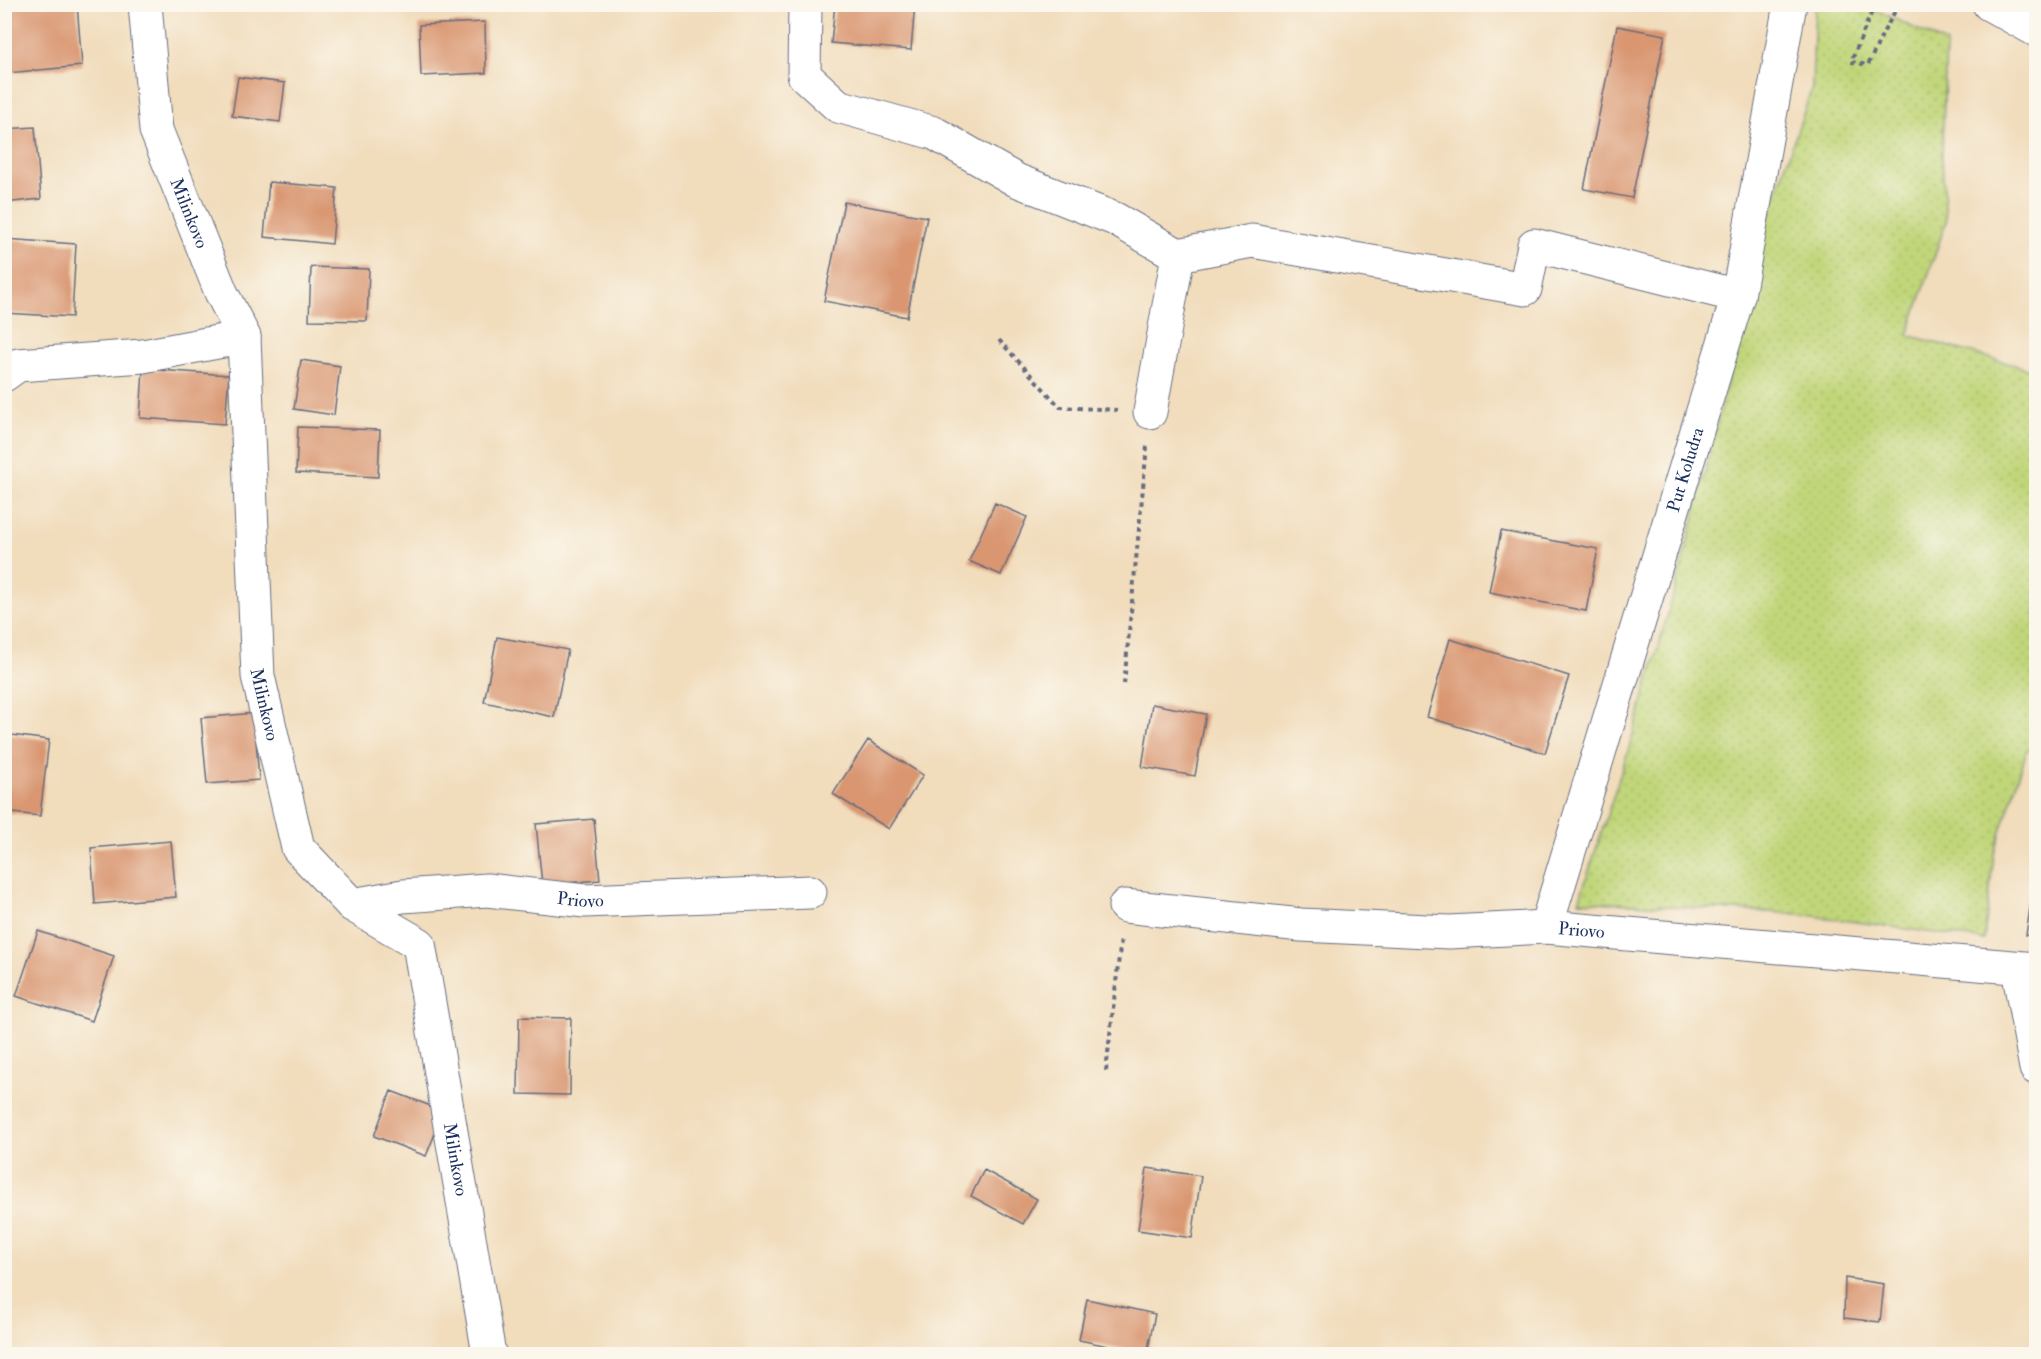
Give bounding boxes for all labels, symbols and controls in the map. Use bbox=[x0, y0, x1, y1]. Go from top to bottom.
street label: Milinkovo bbox=[164, 175, 213, 252]
street label: Put Koludra bbox=[1662, 424, 1709, 515]
street label: Milinkovo bbox=[245, 666, 284, 743]
street label: Priovo bbox=[556, 887, 604, 913]
street label: Priovo bbox=[1557, 917, 1606, 944]
street label: Milinkovo bbox=[438, 1121, 473, 1198]

